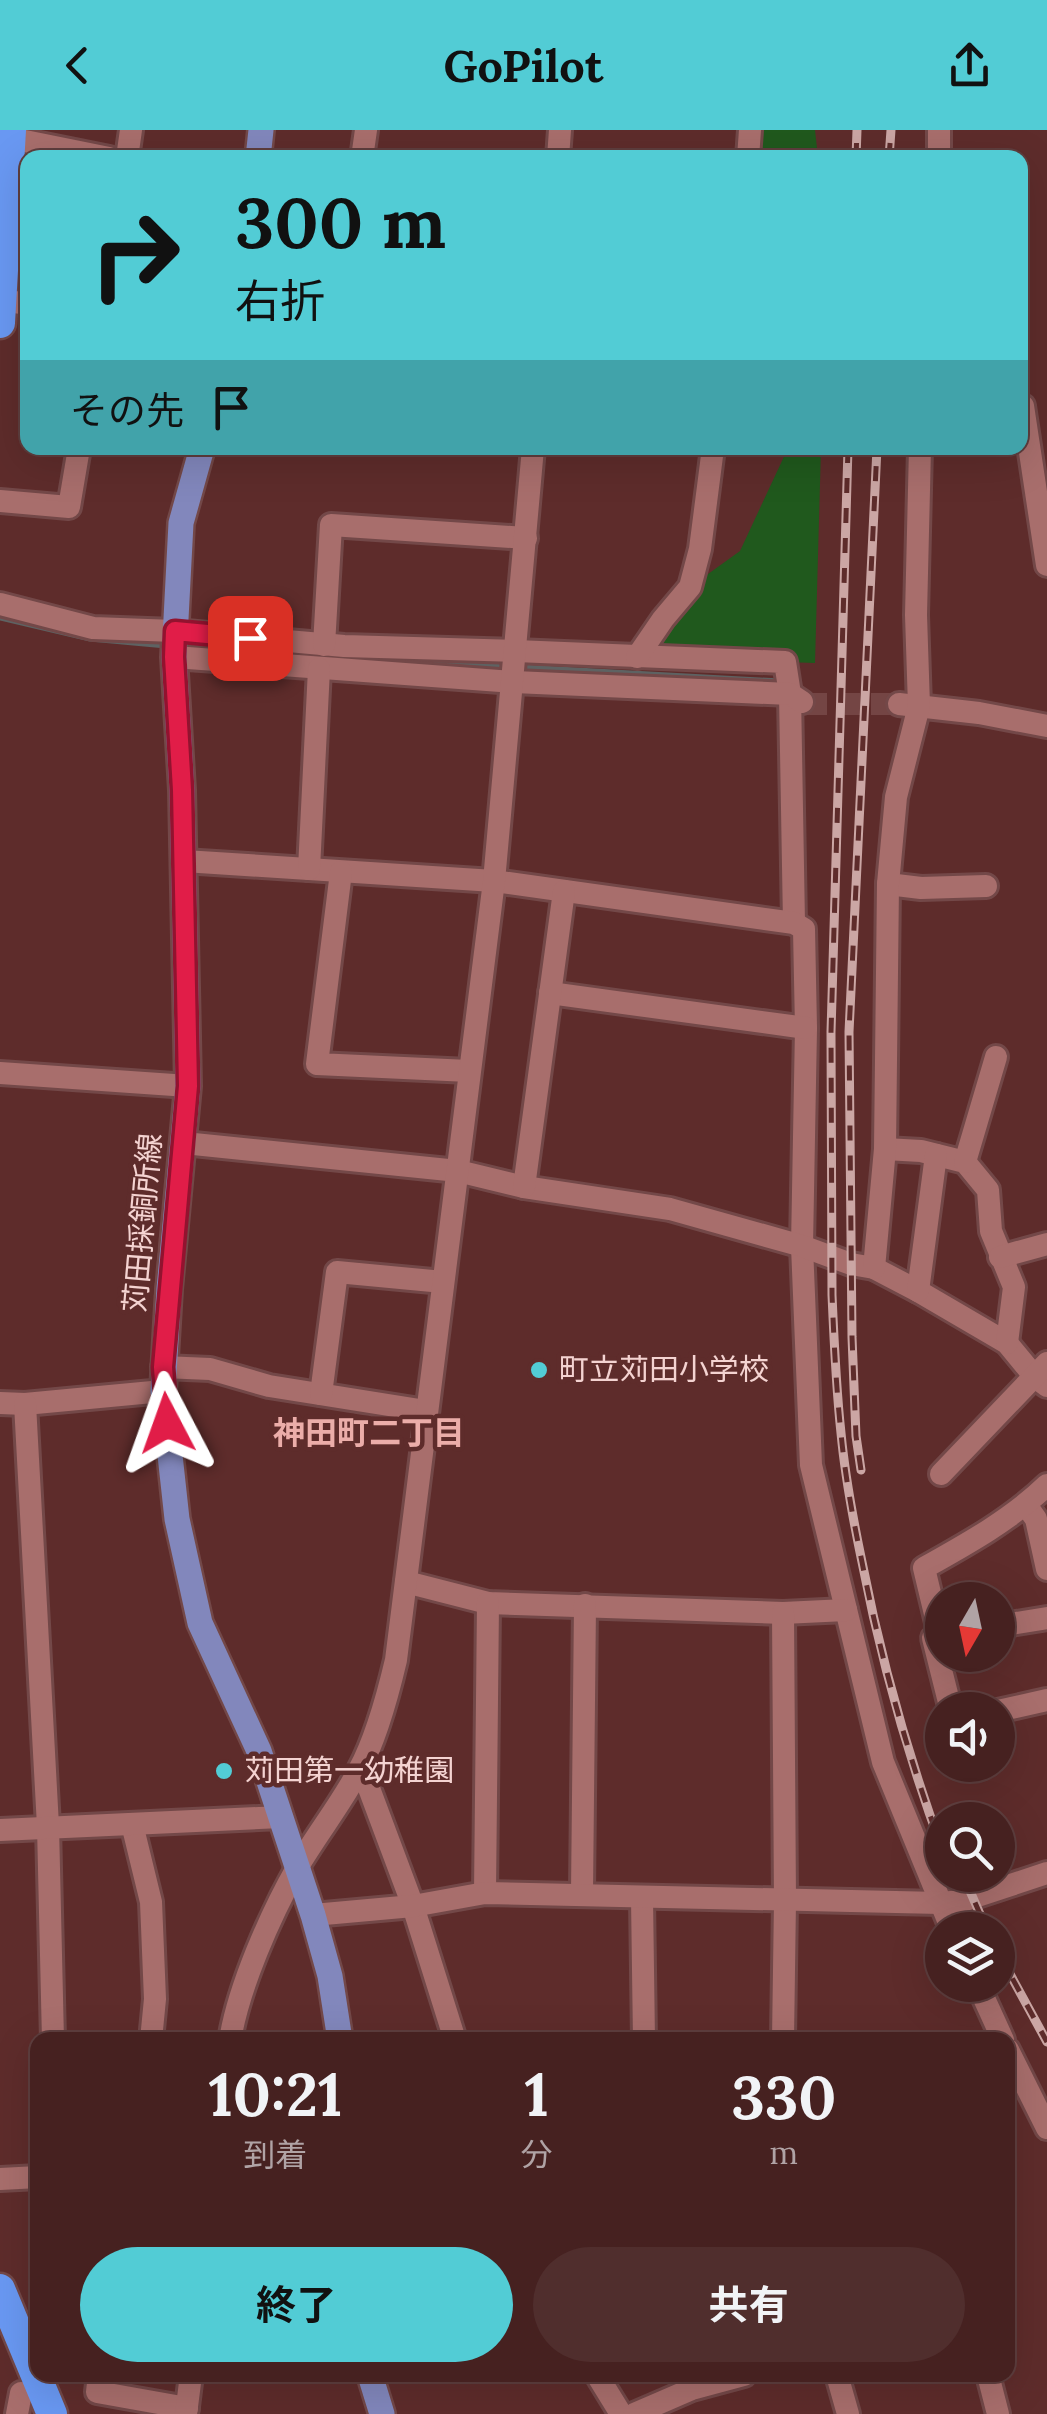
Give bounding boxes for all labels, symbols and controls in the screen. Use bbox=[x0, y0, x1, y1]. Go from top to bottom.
text: GoPilot bbox=[444, 37, 603, 94]
icon: back bbox=[50, 38, 105, 93]
icon: share bbox=[942, 38, 997, 93]
text: 300 m bbox=[235, 178, 446, 267]
icon: right bbox=[70, 190, 200, 320]
text: 右折 bbox=[235, 272, 325, 329]
icon: arrive bbox=[204, 380, 259, 435]
text: その先 bbox=[70, 386, 184, 434]
pin bbox=[208, 596, 293, 681]
icon: arrive bbox=[223, 611, 278, 666]
street label: 苅田採銅所線 bbox=[115, 1132, 169, 1314]
place label: 町立苅田小学校 bbox=[559, 1350, 769, 1388]
marker: 町立苅田小学校 bbox=[528, 1359, 550, 1381]
position arrow bbox=[115, 1371, 219, 1475]
district label: 神田町二丁目 bbox=[273, 1412, 465, 1453]
north arrow bbox=[925, 1582, 1015, 1672]
map controls bbox=[925, 1582, 1015, 2002]
button: sound bbox=[925, 1692, 1015, 1782]
place label: 苅田第一幼稚園 bbox=[244, 1751, 454, 1789]
marker: 苅田第一幼稚園 bbox=[213, 1760, 235, 1782]
button: search bbox=[925, 1802, 1015, 1892]
button: layers bbox=[925, 1912, 1015, 2002]
text: 10:21 bbox=[208, 2056, 342, 2132]
text: 1 bbox=[525, 2056, 549, 2132]
text: 330 bbox=[731, 2059, 837, 2135]
text: m bbox=[770, 2132, 798, 2173]
text: 到着 bbox=[243, 2134, 307, 2175]
text: 分 bbox=[521, 2134, 553, 2175]
button: 終了 bbox=[80, 2247, 513, 2362]
button: 共有 bbox=[533, 2247, 965, 2362]

